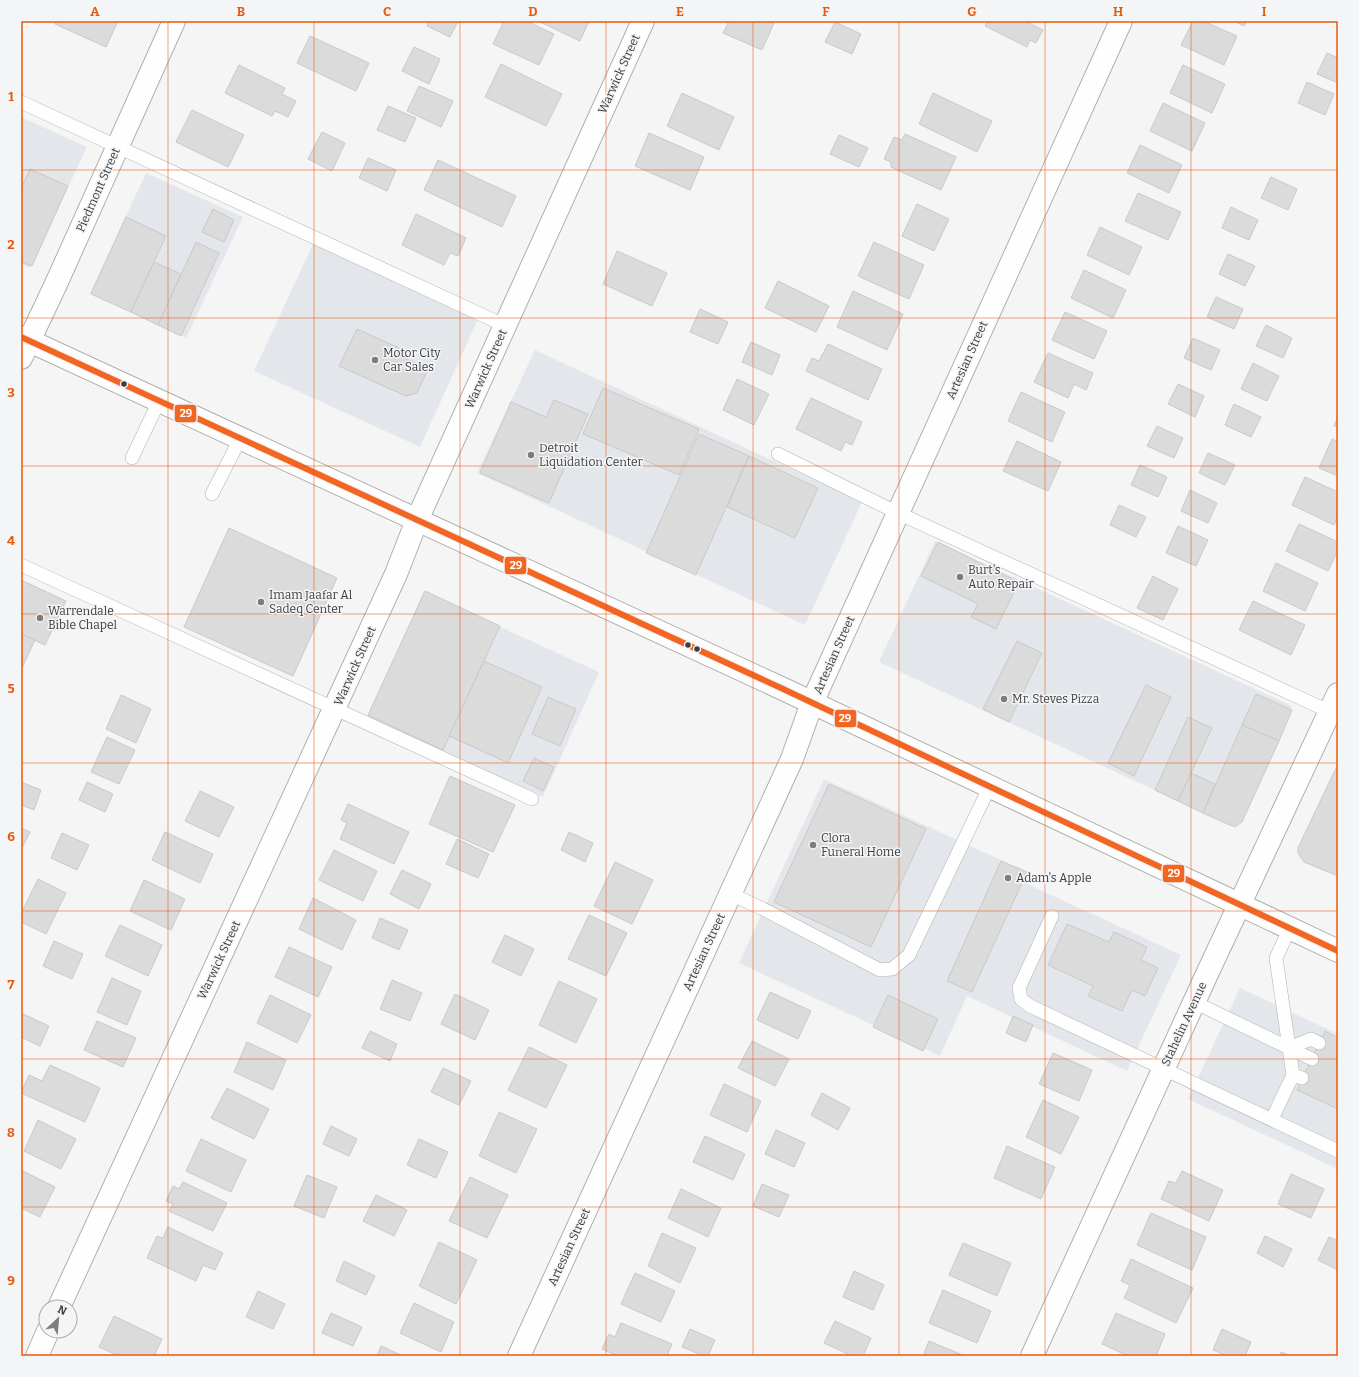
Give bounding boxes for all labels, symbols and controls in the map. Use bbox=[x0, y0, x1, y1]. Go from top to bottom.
text: A bbox=[90, 4, 100, 19]
text: B bbox=[237, 4, 245, 19]
text: C bbox=[383, 4, 391, 19]
text: D bbox=[528, 4, 538, 19]
text: E bbox=[676, 4, 684, 19]
text: F bbox=[822, 4, 830, 19]
text: G bbox=[967, 4, 977, 19]
text: H bbox=[1113, 4, 1123, 19]
text: I bbox=[1262, 4, 1267, 19]
street label: Warwick Street bbox=[595, 32, 643, 116]
text: 1 bbox=[8, 89, 14, 104]
street label: Piedmont Street bbox=[73, 145, 123, 234]
text: 2 bbox=[7, 237, 15, 252]
street label: Artesian Street bbox=[944, 318, 991, 401]
street label: Warwick Street bbox=[462, 327, 510, 411]
place label: Motor City Car Sales bbox=[383, 346, 441, 374]
marker: Motor City Car Sales bbox=[370, 355, 380, 365]
unlabelled marker bbox=[119, 379, 129, 389]
text: 3 bbox=[7, 385, 15, 400]
line badge: 29 bbox=[174, 404, 197, 423]
text: 29 bbox=[180, 407, 193, 420]
place label: Detroit Liquidation Center bbox=[539, 441, 644, 469]
marker: Detroit Liquidation Center bbox=[526, 450, 536, 460]
text: 4 bbox=[7, 533, 15, 548]
line badge: 29 bbox=[504, 556, 527, 575]
text: 29 bbox=[510, 559, 523, 572]
place label: Burt's Auto Repair bbox=[968, 563, 1035, 591]
marker: Burt's Auto Repair bbox=[955, 572, 965, 582]
place label: Imam Jaafar Al Sadeq Center bbox=[269, 588, 353, 616]
marker: Imam Jaafar Al Sadeq Center bbox=[256, 597, 266, 607]
place label: Warrendale Bible Chapel bbox=[48, 604, 118, 632]
marker: Warrendale Bible Chapel bbox=[35, 613, 45, 623]
street label: Artesian Street bbox=[811, 613, 858, 696]
street label: Warwick Street bbox=[331, 624, 379, 708]
unlabelled marker bbox=[683, 640, 693, 650]
unlabelled marker bbox=[692, 644, 702, 654]
text: 5 bbox=[7, 681, 15, 696]
place label: Mr. Steves Pizza bbox=[1012, 692, 1100, 706]
marker: Mr. Steves Pizza bbox=[999, 694, 1009, 704]
line badge: 29 bbox=[834, 709, 857, 728]
text: 29 bbox=[839, 712, 852, 725]
text: 6 bbox=[7, 829, 15, 844]
place label: Clora Funeral Home bbox=[821, 831, 901, 859]
marker: Clora Funeral Home bbox=[808, 840, 818, 850]
line badge: 29 bbox=[1162, 864, 1185, 883]
text: 29 bbox=[1168, 867, 1181, 880]
place label: Adam's Apple bbox=[1016, 871, 1092, 885]
marker: Adam's Apple bbox=[1003, 873, 1013, 883]
street label: Artesian Street bbox=[680, 910, 728, 993]
street label: Warwick Street bbox=[195, 918, 244, 1002]
text: 7 bbox=[8, 977, 15, 992]
street label: Stahelin Avenue bbox=[1158, 980, 1210, 1068]
text: 8 bbox=[7, 1125, 15, 1140]
street label: Artesian Street bbox=[545, 1205, 593, 1288]
text: 9 bbox=[7, 1273, 15, 1288]
north arrow bbox=[38, 1299, 78, 1339]
text: N bbox=[55, 1303, 69, 1318]

